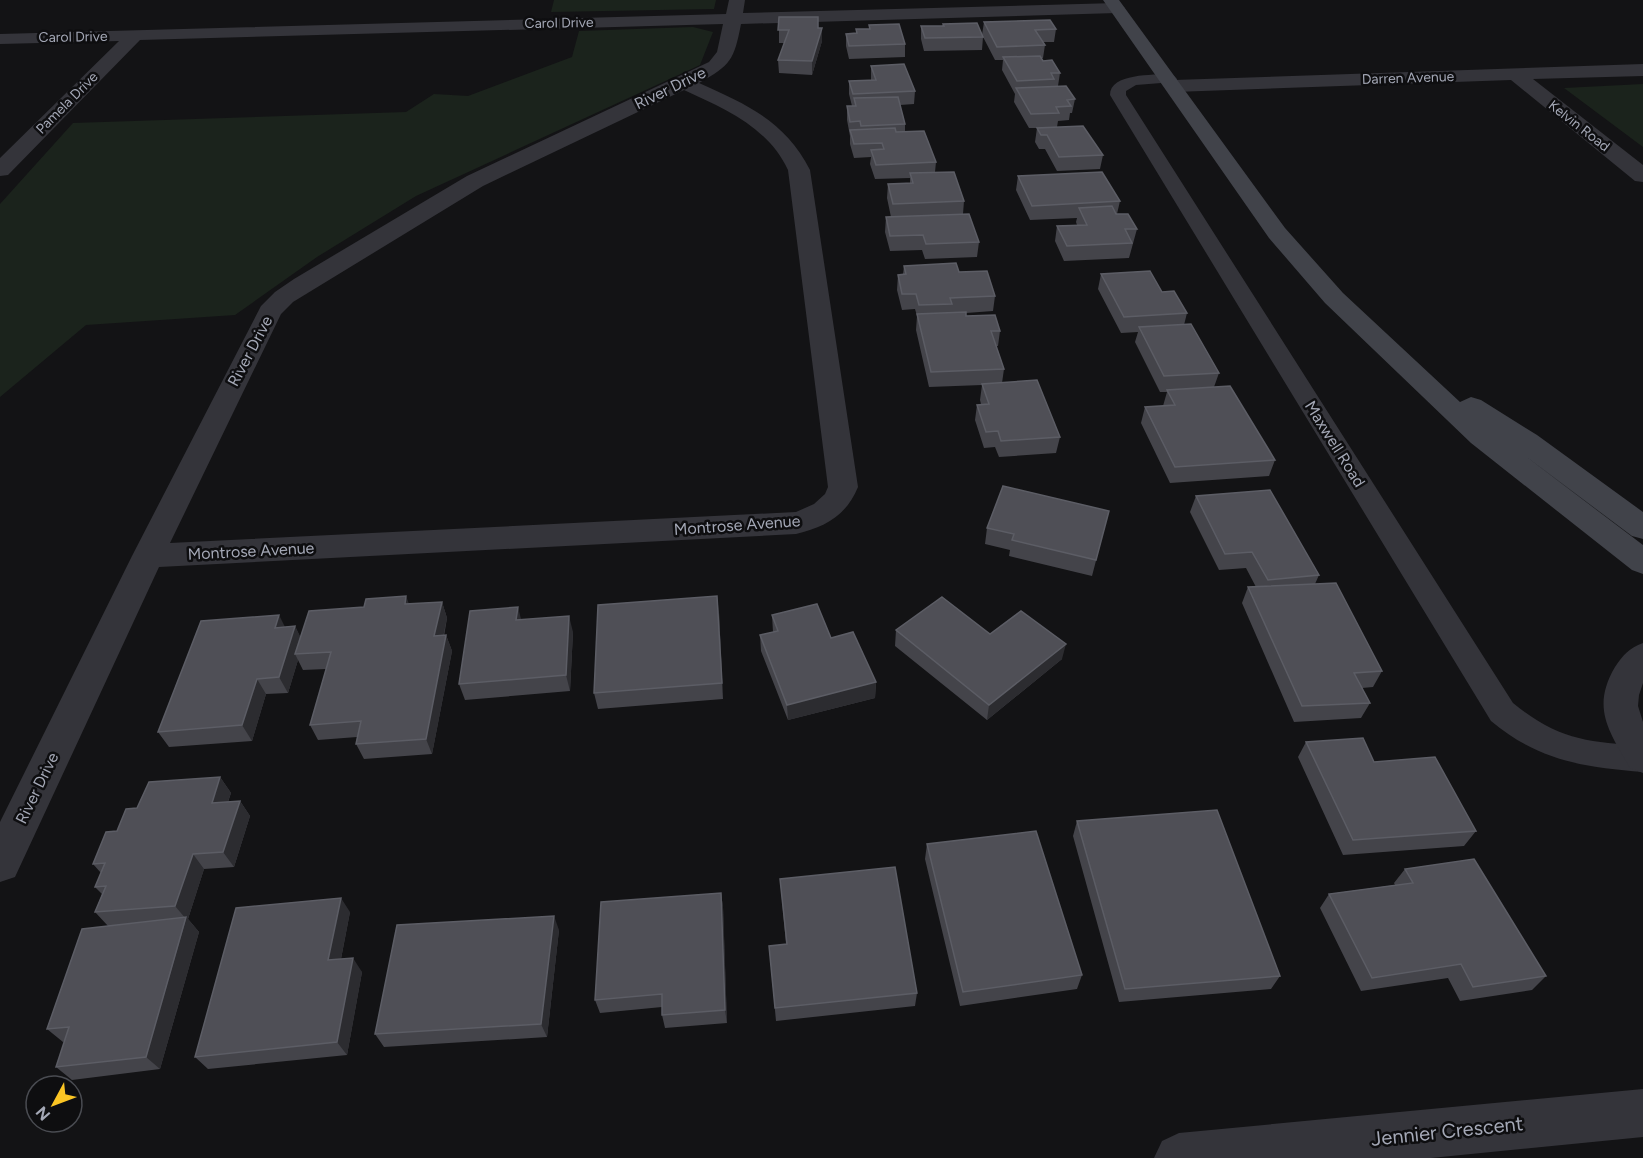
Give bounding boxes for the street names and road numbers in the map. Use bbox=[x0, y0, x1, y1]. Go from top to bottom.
street label: Carol Drive bbox=[524, 14, 594, 32]
street label: Carol Drive bbox=[38, 28, 108, 46]
street label: River Drive bbox=[631, 62, 709, 113]
street label: Pamela Drive bbox=[32, 68, 102, 138]
street label: Darren Avenue bbox=[1361, 68, 1455, 88]
street label: Kelvin Road bbox=[1545, 97, 1613, 155]
street label: River Drive bbox=[224, 312, 277, 389]
street label: Maxwell Road bbox=[1301, 397, 1369, 491]
street label: Montrose Avenue bbox=[673, 511, 801, 539]
street label: Montrose Avenue bbox=[187, 538, 315, 564]
street label: River Drive bbox=[12, 749, 63, 827]
street label: Jennier Crescent bbox=[1370, 1111, 1524, 1151]

